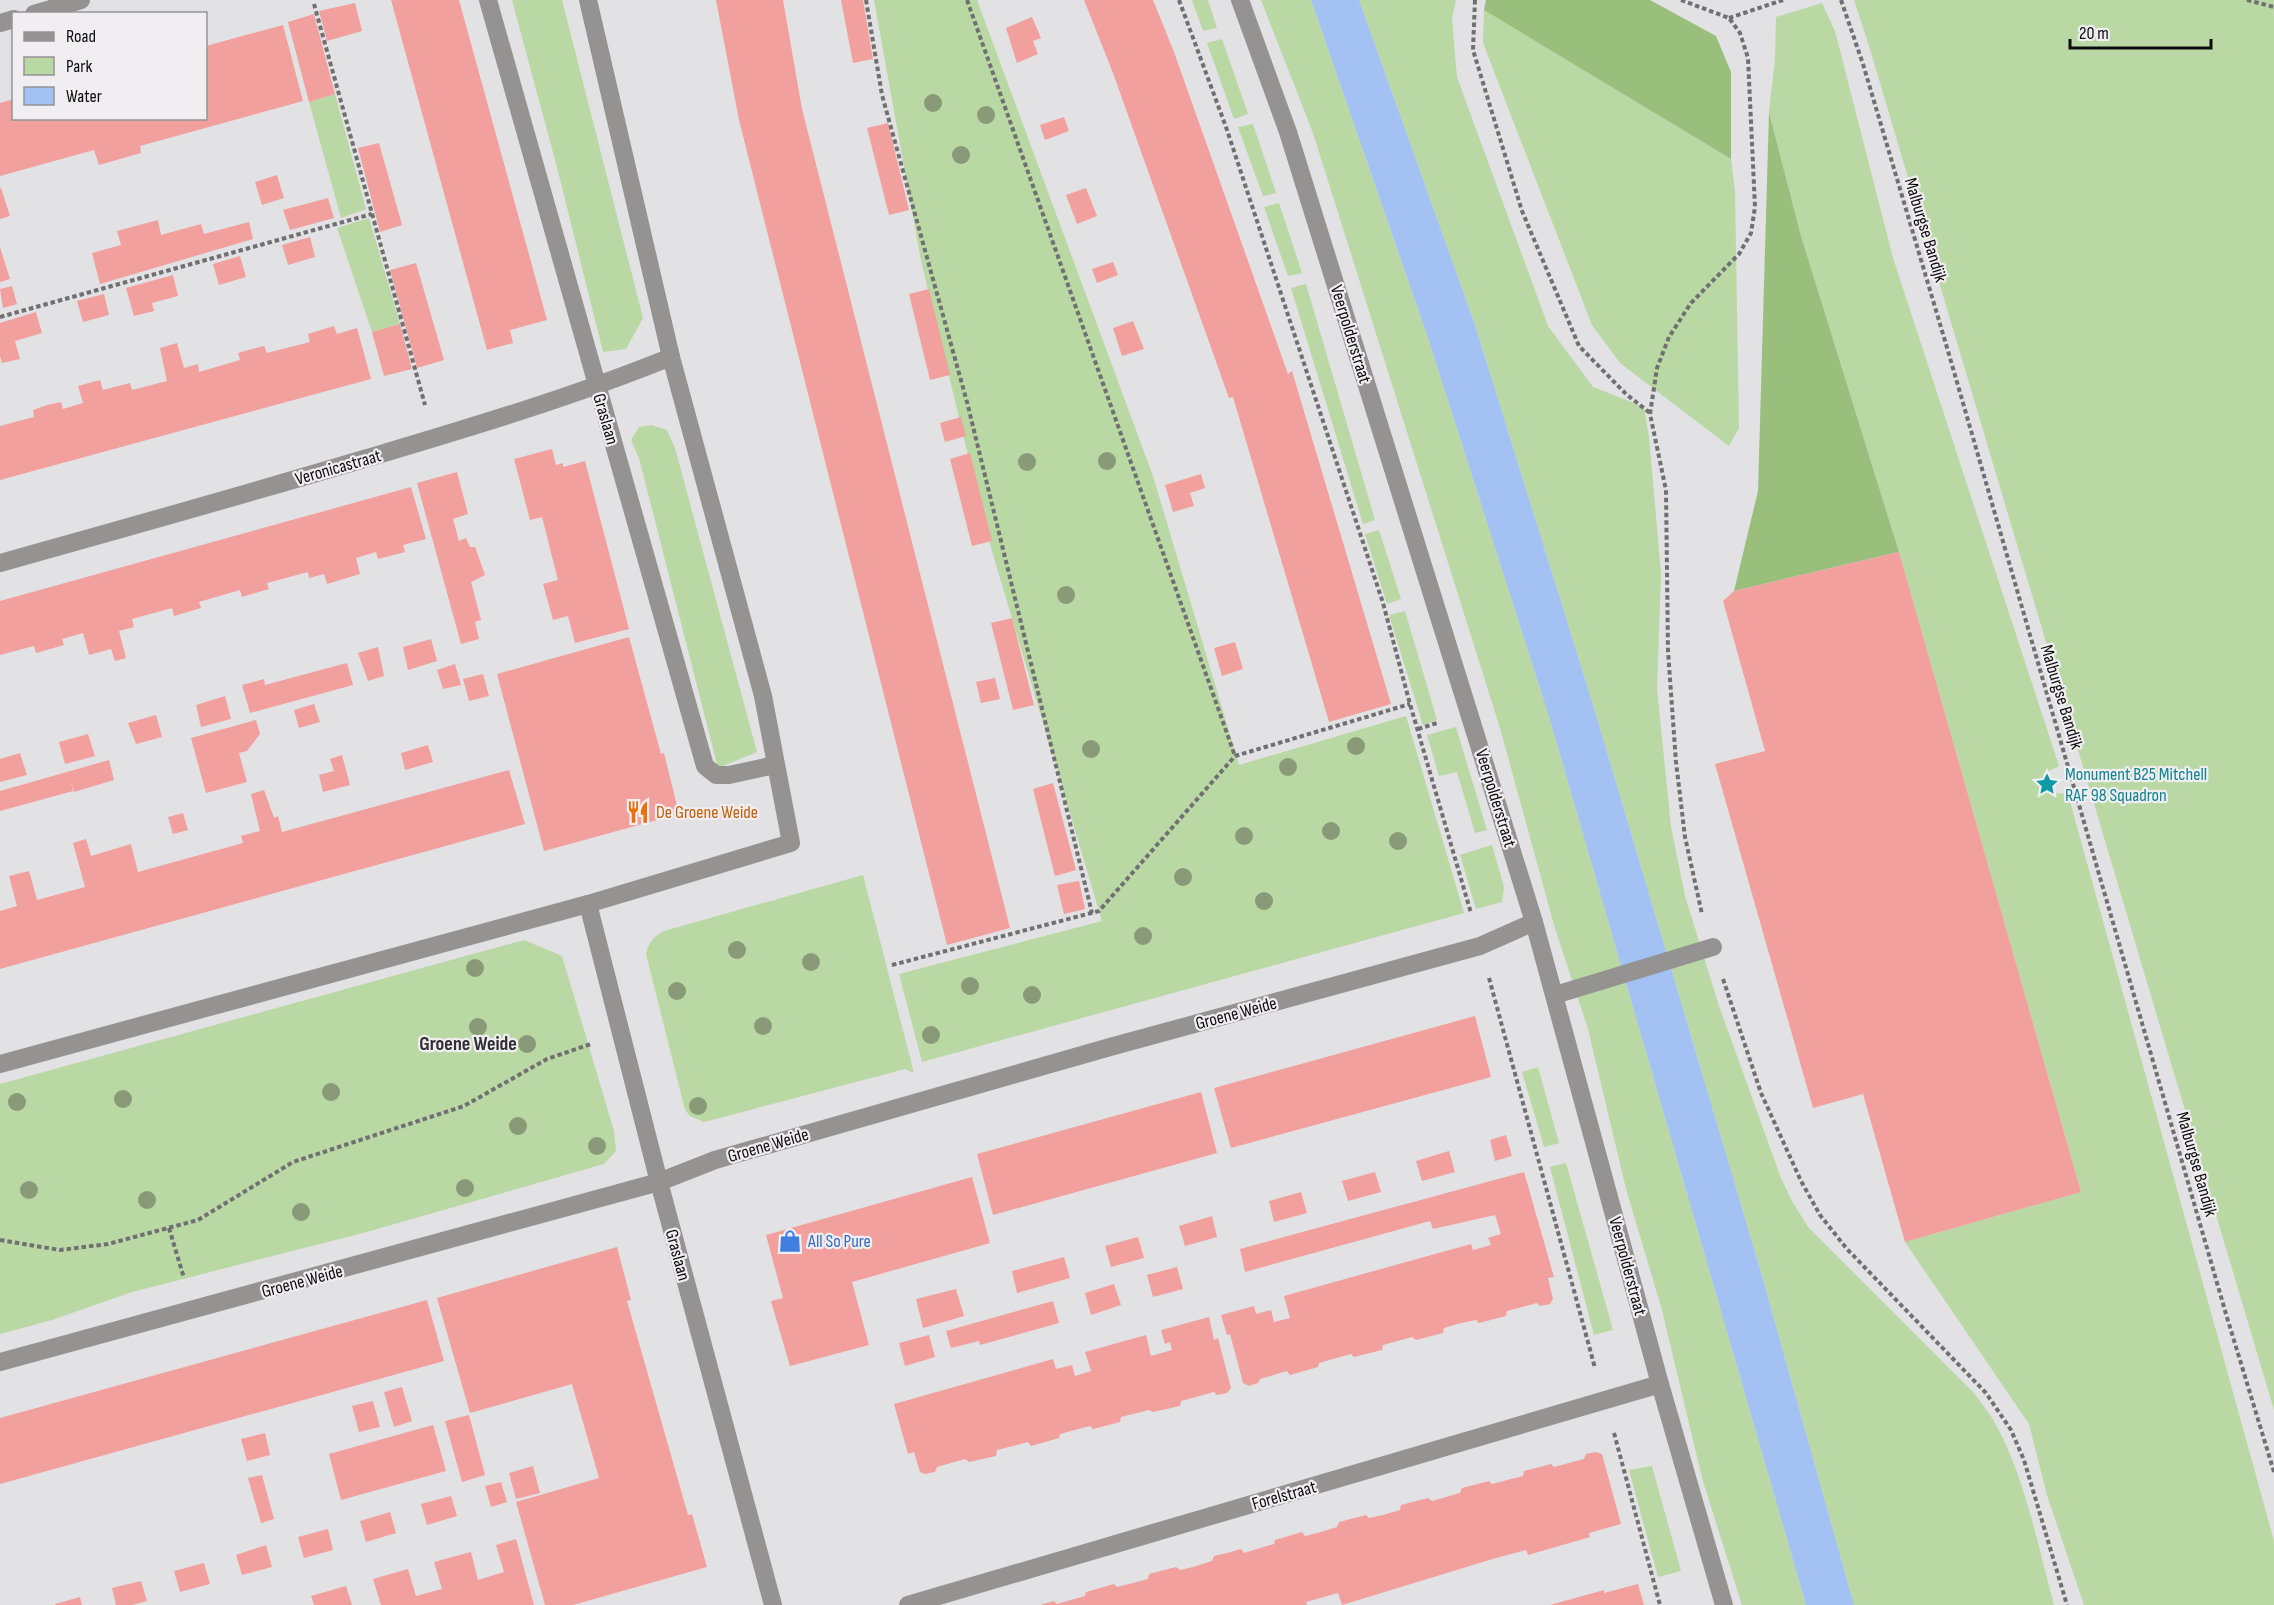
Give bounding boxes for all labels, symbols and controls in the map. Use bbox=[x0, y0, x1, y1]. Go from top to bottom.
legend bbox=[12, 12, 207, 120]
scale bar bbox=[2070, 12, 2211, 50]
text: 20 m bbox=[2079, 23, 2109, 44]
text: Road bbox=[66, 26, 96, 47]
text: Park bbox=[66, 56, 92, 77]
text: Water bbox=[66, 86, 102, 107]
street label: Malburgse Bandijk bbox=[1900, 175, 1951, 285]
street label: Veerpolderstraat bbox=[1326, 283, 1376, 386]
street label: Graslaan bbox=[588, 391, 623, 447]
street label: Veronicastraat bbox=[293, 445, 384, 490]
street label: Malburgse Bandijk bbox=[2036, 642, 2087, 752]
street label: Veerpolderstraat bbox=[1471, 747, 1521, 850]
place label: Monument B25 Mitchell RAF 98 Squadron bbox=[2065, 764, 2207, 806]
place icon: Monument B25 Mitchell RAF 98 Squadron bbox=[2034, 771, 2060, 797]
restaurant icon: De Groene Weide bbox=[625, 799, 651, 825]
place label: De Groene Weide bbox=[656, 802, 758, 823]
street label: Groene Weide bbox=[1193, 993, 1279, 1034]
district label: Groene Weide bbox=[419, 1032, 517, 1056]
street label: Malburgse Bandijk bbox=[2172, 1109, 2222, 1219]
street label: Groene Weide bbox=[725, 1124, 811, 1167]
street label: Veerpolderstraat bbox=[1604, 1214, 1651, 1318]
street label: Graslaan bbox=[661, 1227, 694, 1283]
shop icon: All So Pure bbox=[777, 1228, 803, 1254]
place label: All So Pure bbox=[807, 1231, 871, 1252]
street label: Groene Weide bbox=[259, 1261, 345, 1302]
street label: Forelstraat bbox=[1250, 1476, 1319, 1515]

